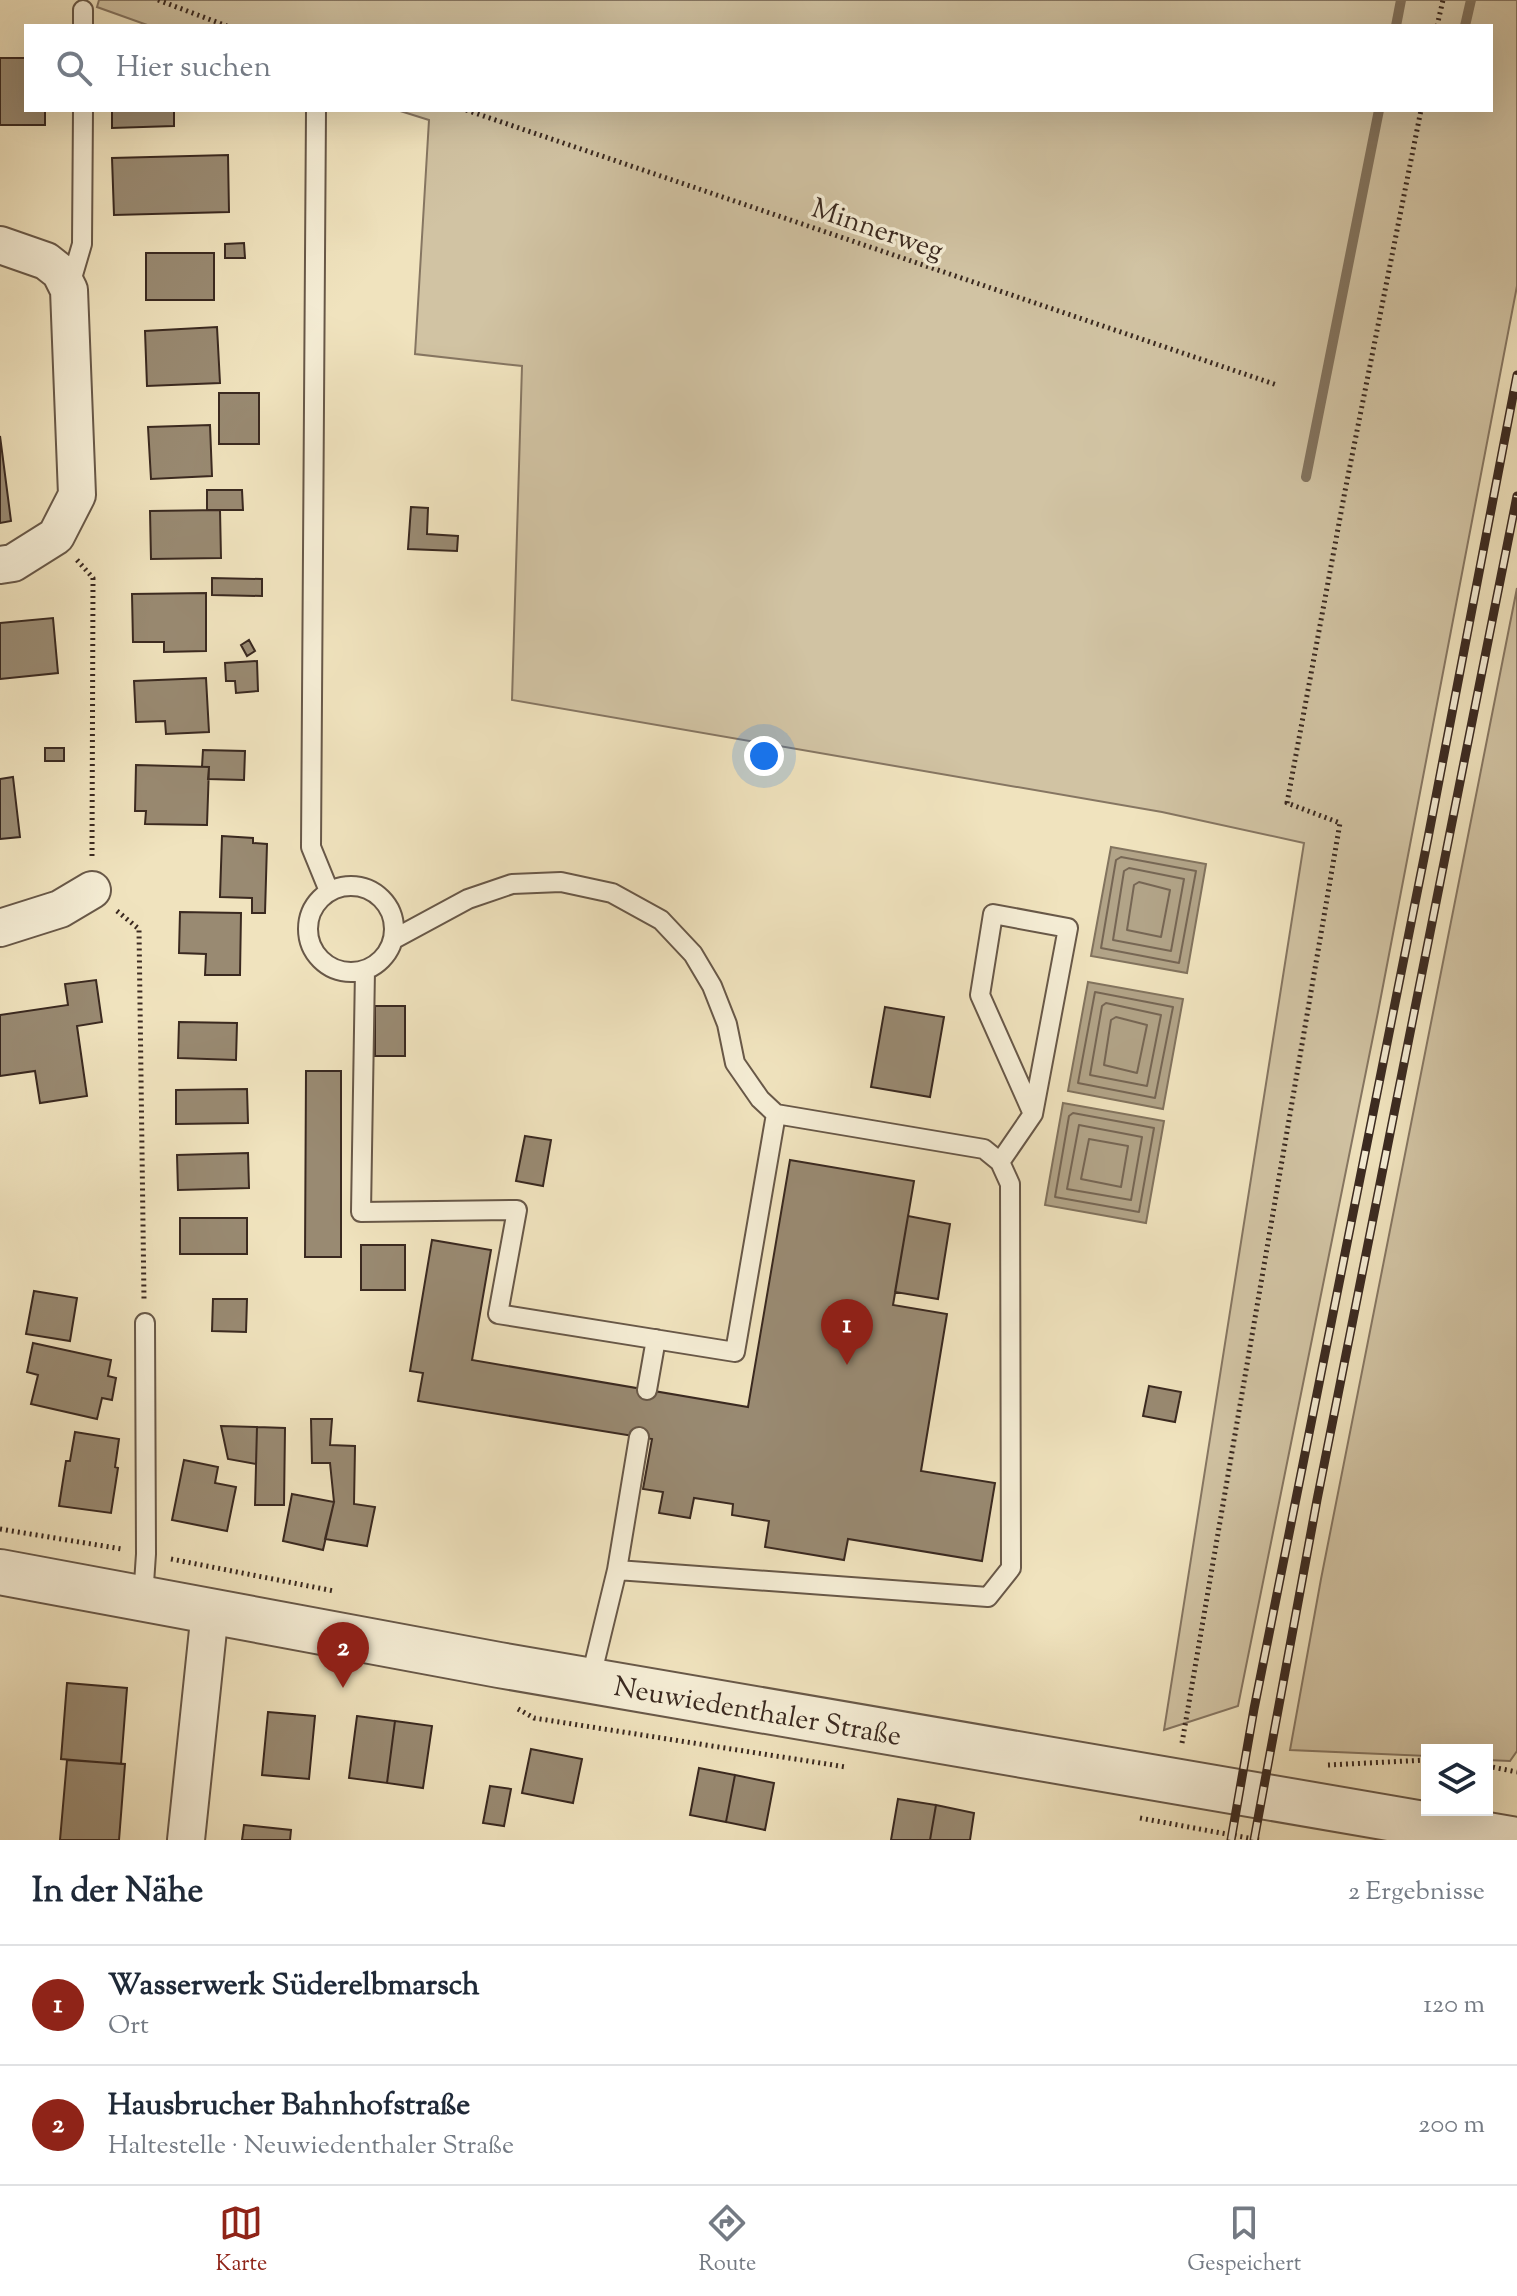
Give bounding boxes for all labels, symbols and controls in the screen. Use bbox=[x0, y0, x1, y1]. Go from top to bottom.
search box bbox=[24, 24, 1493, 112]
icon: search bbox=[52, 46, 96, 90]
text: Hier suchen bbox=[116, 47, 271, 90]
street label: Minnerweg bbox=[806, 190, 948, 272]
your location bbox=[744, 736, 784, 776]
pin: 1 bbox=[821, 1299, 873, 1365]
pin: 2 bbox=[317, 1622, 369, 1688]
street label: Neuwiedenthaler Straße bbox=[611, 1668, 904, 1758]
map controls bbox=[1421, 1744, 1493, 1816]
button: layers bbox=[1421, 1744, 1493, 1816]
text: In der Nähe bbox=[32, 1868, 203, 1917]
text: 2 Ergebnisse bbox=[1348, 1874, 1485, 1911]
text: Wasserwerk Süderelbmarsch bbox=[108, 1965, 480, 2008]
text: 1 bbox=[54, 1987, 62, 2024]
text: 120 m bbox=[1423, 1987, 1485, 2024]
text: Ort bbox=[108, 2008, 149, 2045]
text: Hausbrucher Bahnhofstraße bbox=[108, 2085, 470, 2128]
text: 2 bbox=[52, 2107, 64, 2144]
text: 200 m bbox=[1418, 2107, 1485, 2144]
text: Haltestelle · Neuwiedenthaler Straße bbox=[108, 2128, 514, 2165]
tab: Karte bbox=[216, 2201, 267, 2281]
tab: Route bbox=[699, 2201, 756, 2281]
tab: Gespeichert bbox=[1187, 2201, 1301, 2281]

